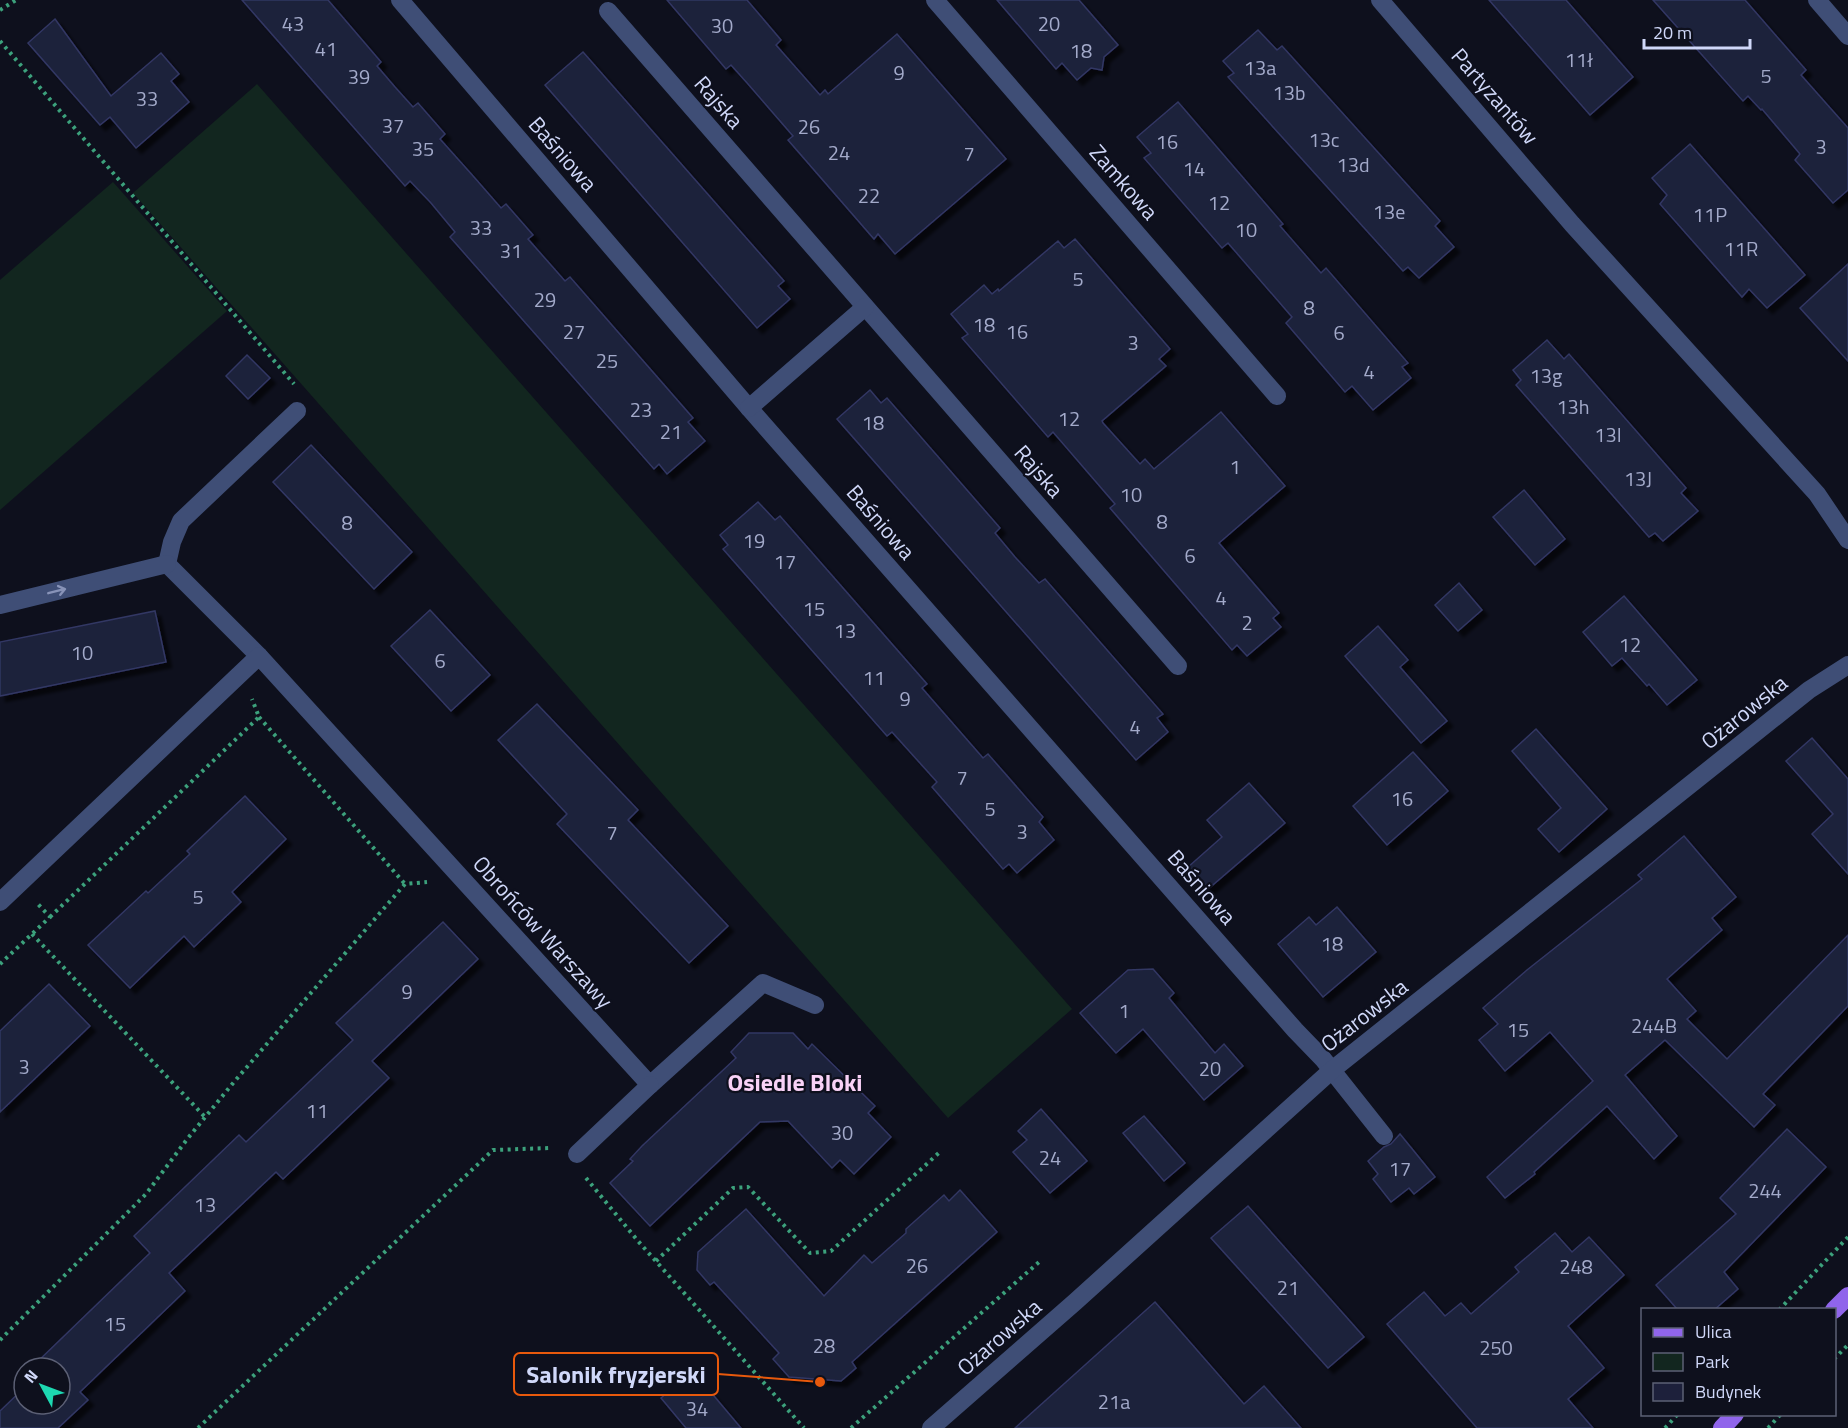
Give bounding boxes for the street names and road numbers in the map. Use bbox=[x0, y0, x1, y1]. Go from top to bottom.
street label: Partyzantów bbox=[1443, 40, 1547, 152]
street label: Rajska bbox=[686, 68, 752, 136]
street label: Baśniowa bbox=[520, 109, 606, 199]
street label: Zamkowa bbox=[1081, 137, 1167, 227]
street label: Rajska bbox=[1006, 437, 1072, 505]
street label: Baśniowa bbox=[838, 477, 924, 567]
street label: Ożarowska bbox=[1693, 666, 1795, 758]
street label: Baśniowa bbox=[1159, 842, 1245, 932]
street label: Obrońców Warszawy bbox=[465, 848, 621, 1016]
street label: Ożarowska bbox=[1313, 970, 1415, 1060]
street label: Ożarowska bbox=[949, 1290, 1049, 1384]

